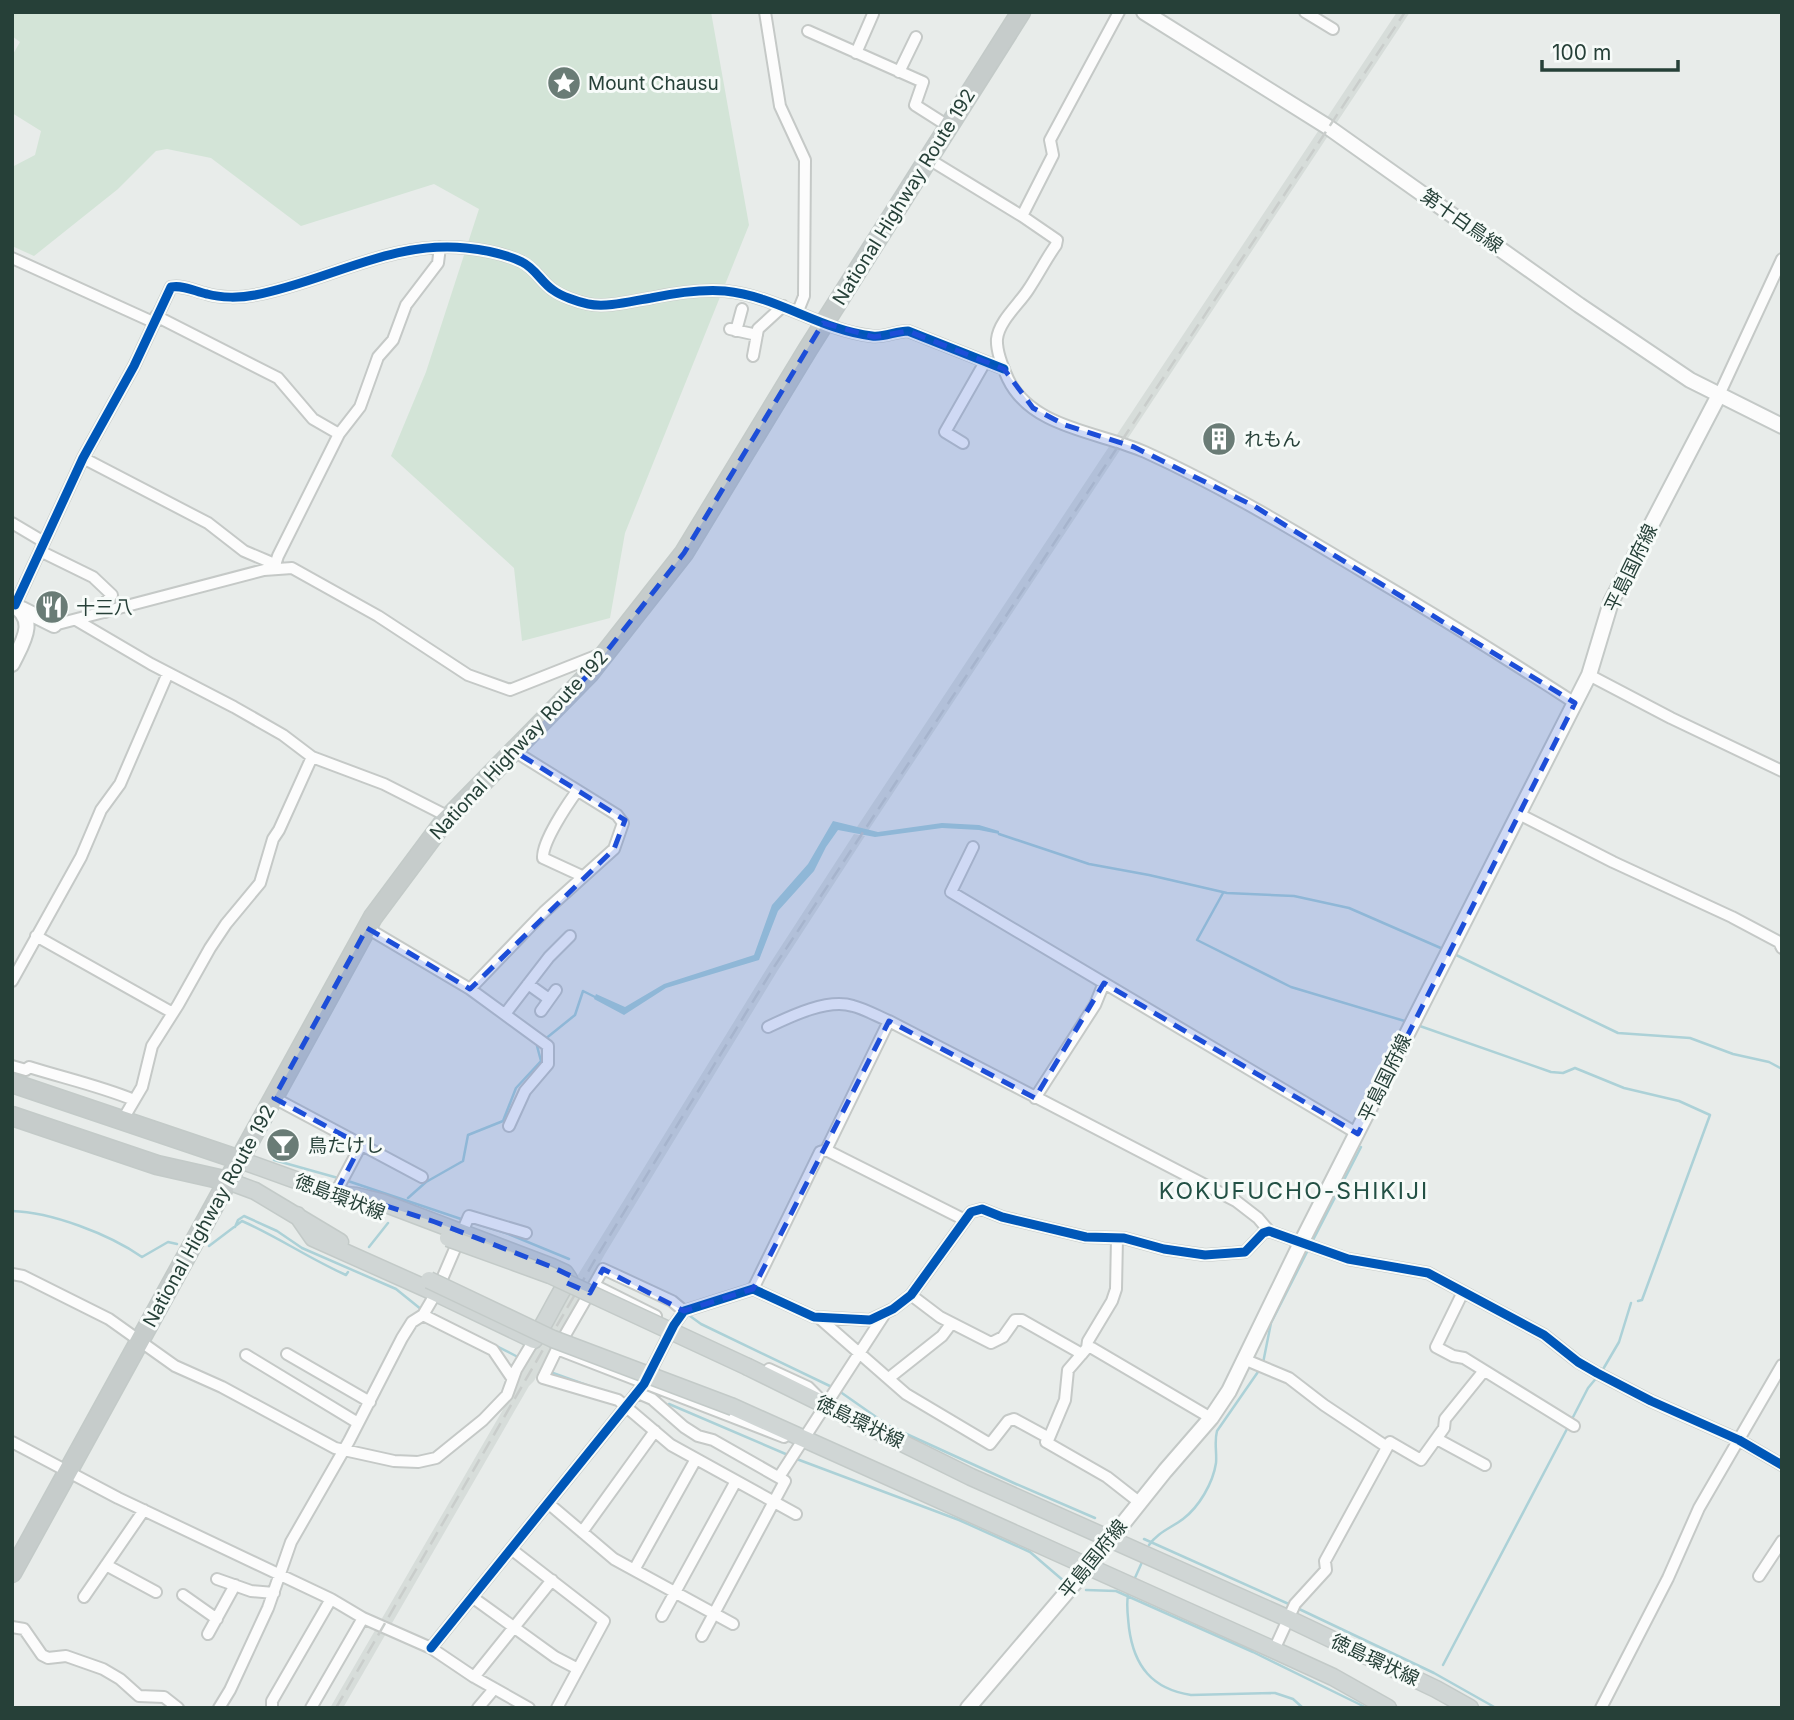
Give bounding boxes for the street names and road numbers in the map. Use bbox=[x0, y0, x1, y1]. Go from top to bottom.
street label: National Highway Route 192 bbox=[828, 85, 980, 309]
street label: 第十白鳥線 bbox=[1416, 184, 1508, 258]
street label: 平島国府線 bbox=[1600, 520, 1662, 616]
street label: National Highway Route 192 bbox=[425, 645, 613, 845]
street label: 平島国府線 bbox=[1354, 1030, 1416, 1126]
street label: National Highway Route 192 bbox=[138, 1101, 280, 1331]
street label: 徳島環状線 bbox=[292, 1169, 388, 1225]
street label: 徳島環状線 bbox=[812, 1391, 908, 1453]
street label: 平島国府線 bbox=[1054, 1515, 1132, 1603]
street label: 徳島環状線 bbox=[1327, 1629, 1423, 1691]

